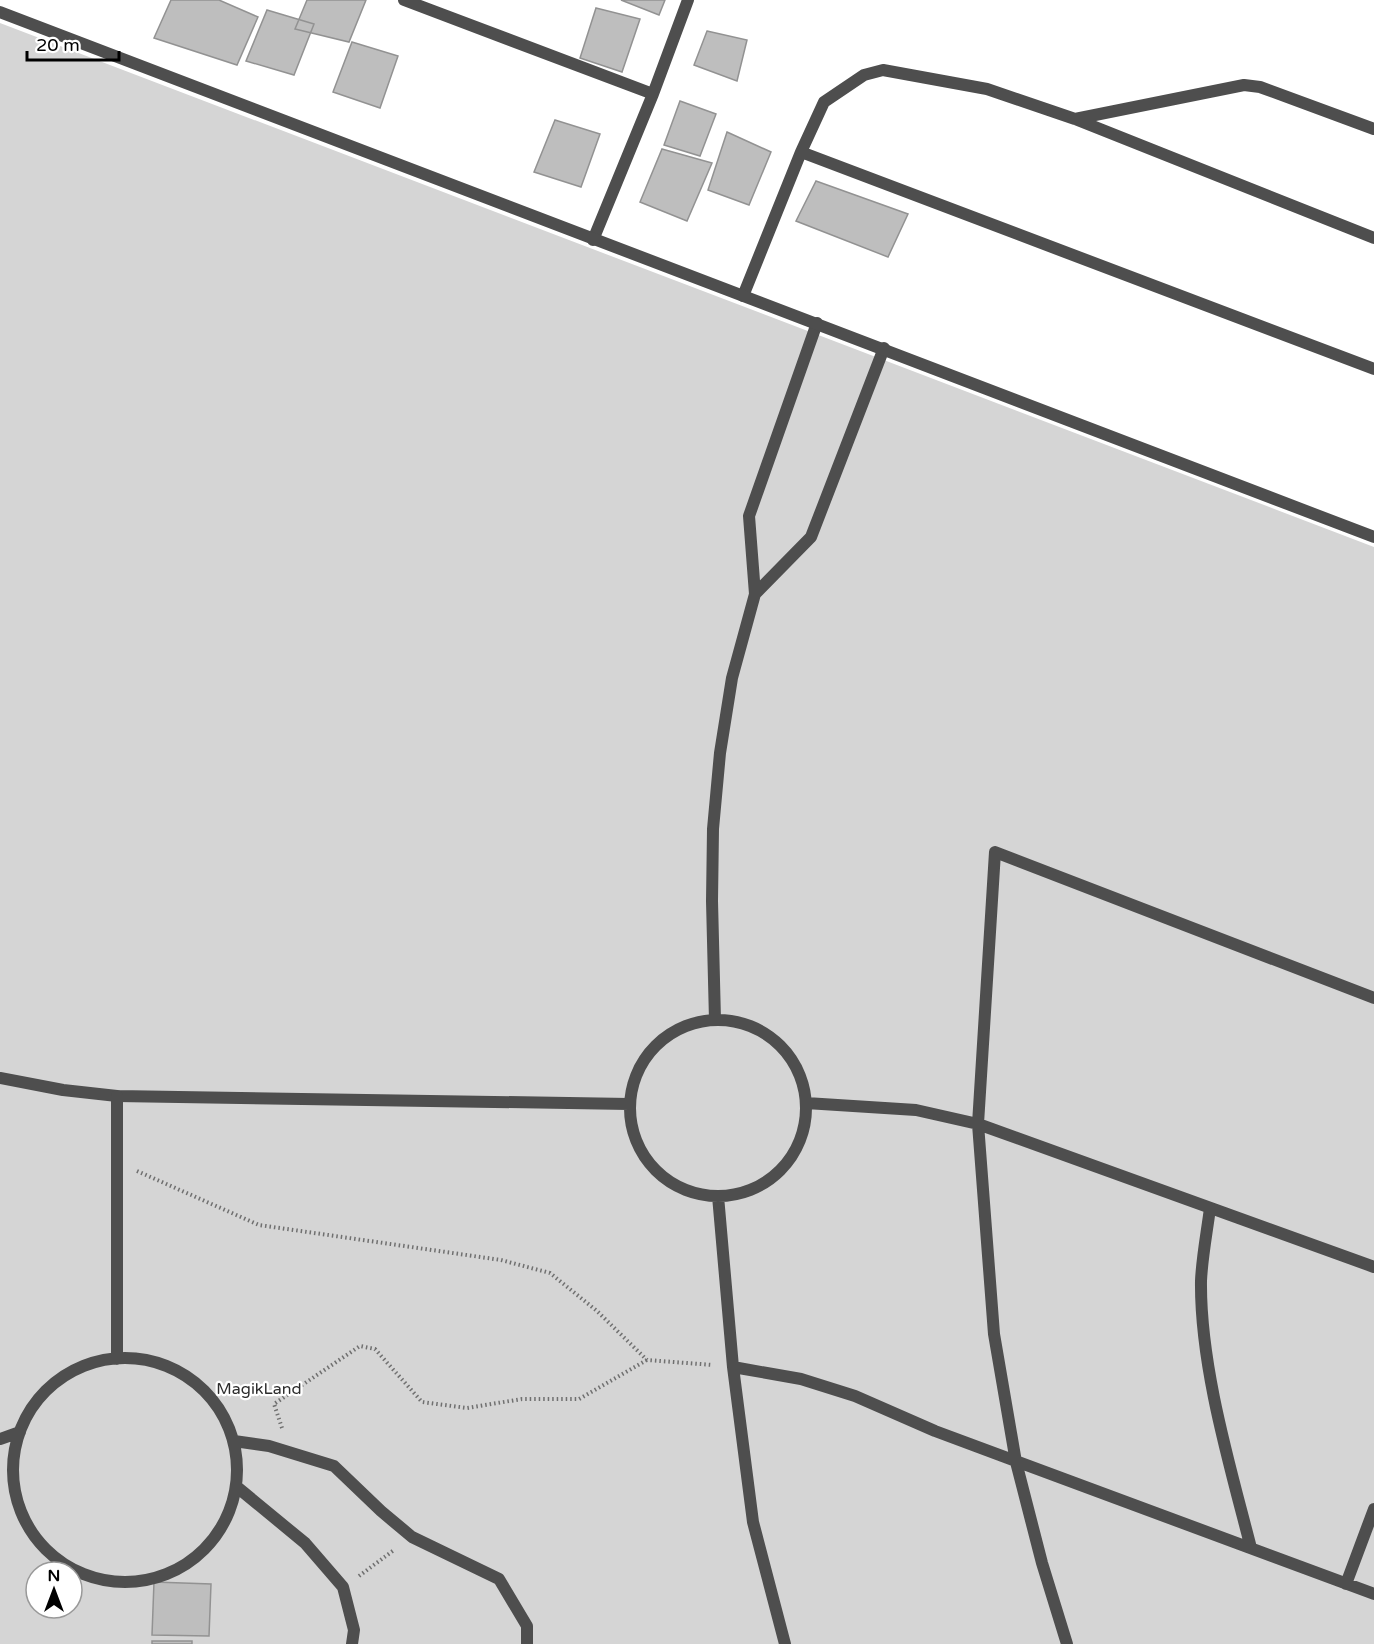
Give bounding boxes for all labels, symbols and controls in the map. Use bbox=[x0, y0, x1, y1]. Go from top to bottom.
scale bar bbox=[27, 24, 118, 62]
text: 20 m bbox=[36, 34, 80, 56]
park label: MagikLand bbox=[216, 1379, 302, 1399]
north arrow bbox=[24, 1560, 84, 1620]
text: N bbox=[48, 1566, 60, 1586]

